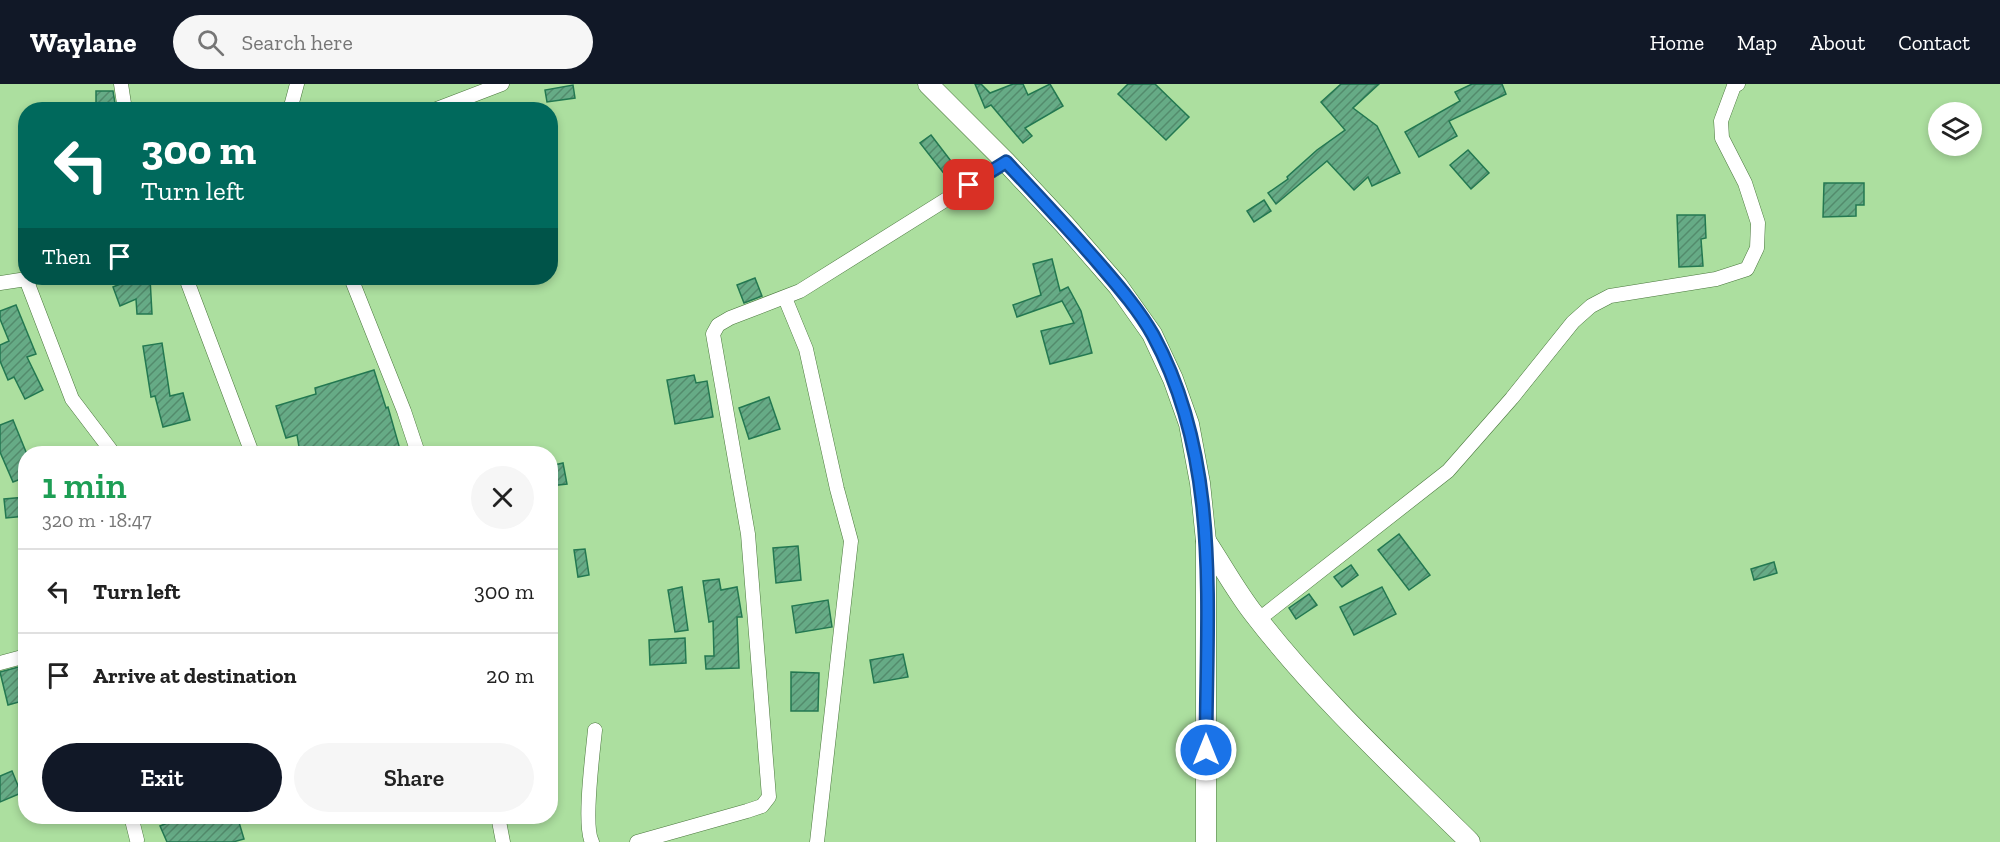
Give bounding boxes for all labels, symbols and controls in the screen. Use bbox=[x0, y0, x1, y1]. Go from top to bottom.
search box bbox=[173, 15, 593, 69]
text: Waylane bbox=[30, 26, 137, 59]
icon: search bbox=[194, 26, 227, 59]
text: Search here bbox=[242, 29, 353, 56]
text: Home bbox=[1650, 30, 1704, 55]
text: Map bbox=[1737, 30, 1777, 55]
text: About bbox=[1810, 30, 1865, 55]
text: Contact bbox=[1898, 30, 1970, 55]
map controls bbox=[1928, 102, 1982, 156]
button: layers bbox=[1928, 102, 1982, 156]
text: 300 m bbox=[141, 124, 256, 175]
icon: left bbox=[42, 126, 120, 204]
pin bbox=[943, 159, 994, 210]
icon: arrive bbox=[952, 168, 985, 201]
text: Turn left bbox=[141, 175, 244, 207]
icon: arrive bbox=[103, 240, 136, 273]
text: Then bbox=[42, 243, 91, 270]
text: 1 min bbox=[42, 464, 127, 507]
button: close bbox=[471, 466, 534, 529]
text: 320 m · 18:47 bbox=[42, 508, 152, 532]
icon: left bbox=[42, 575, 75, 608]
text: Turn left bbox=[93, 578, 180, 605]
text: 300 m bbox=[474, 578, 534, 605]
icon: arrive bbox=[42, 659, 75, 692]
text: Arrive at destination bbox=[93, 662, 296, 689]
text: 20 m bbox=[486, 662, 534, 689]
position arrow bbox=[1174, 718, 1238, 782]
button: Exit bbox=[42, 743, 282, 812]
button: Share bbox=[294, 743, 534, 812]

